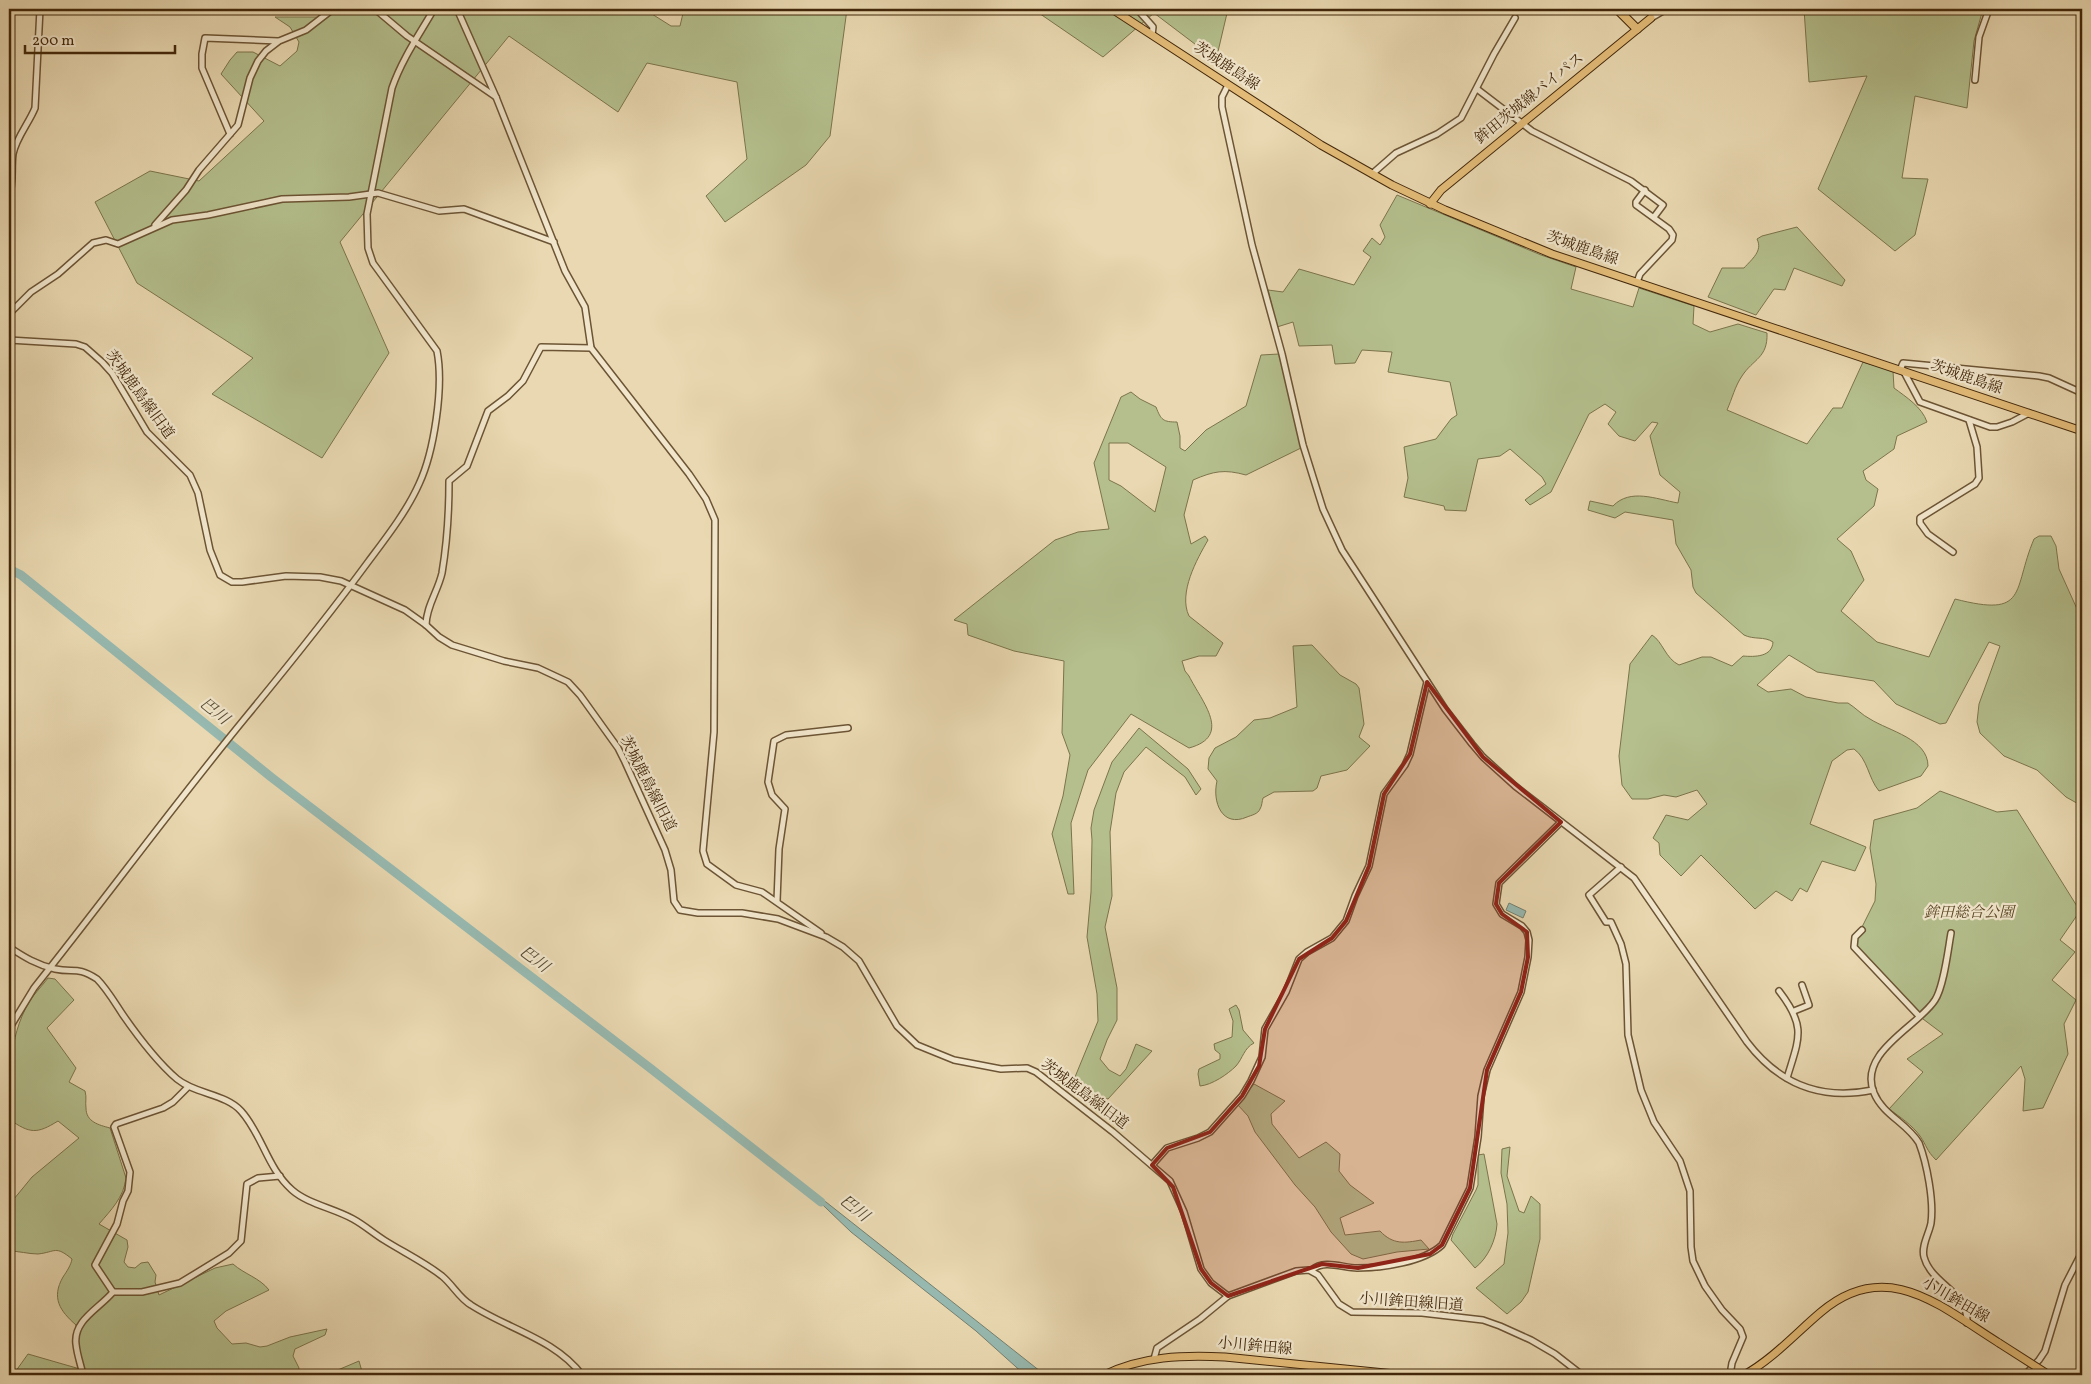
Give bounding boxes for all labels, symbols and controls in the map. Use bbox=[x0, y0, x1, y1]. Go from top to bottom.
scale bar bbox=[25, 22, 175, 54]
text: 200 m bbox=[32, 31, 75, 52]
street label: 茨城鹿島線 bbox=[1189, 38, 1263, 96]
street label: 鉾田茨城線バイパス bbox=[1471, 48, 1589, 150]
street label: 茨城鹿島線 bbox=[1543, 227, 1621, 271]
street label: 茨城鹿島線旧道 bbox=[100, 346, 178, 444]
street label: 茨城鹿島線 bbox=[1927, 356, 2005, 400]
water label: 巴川 bbox=[195, 693, 235, 732]
street label: 茨城鹿島線旧道 bbox=[614, 732, 680, 836]
park label: 鉾田総合公園 bbox=[1924, 903, 2017, 924]
water label: 巴川 bbox=[515, 942, 555, 980]
street label: 茨城鹿島線旧道 bbox=[1036, 1055, 1132, 1135]
water label: 巴川 bbox=[835, 1190, 875, 1229]
street label: 小川鉾田線 bbox=[1917, 1273, 1993, 1329]
street label: 小川鉾田線旧道 bbox=[1358, 1289, 1464, 1317]
street label: 小川鉾田線 bbox=[1217, 1333, 1293, 1361]

